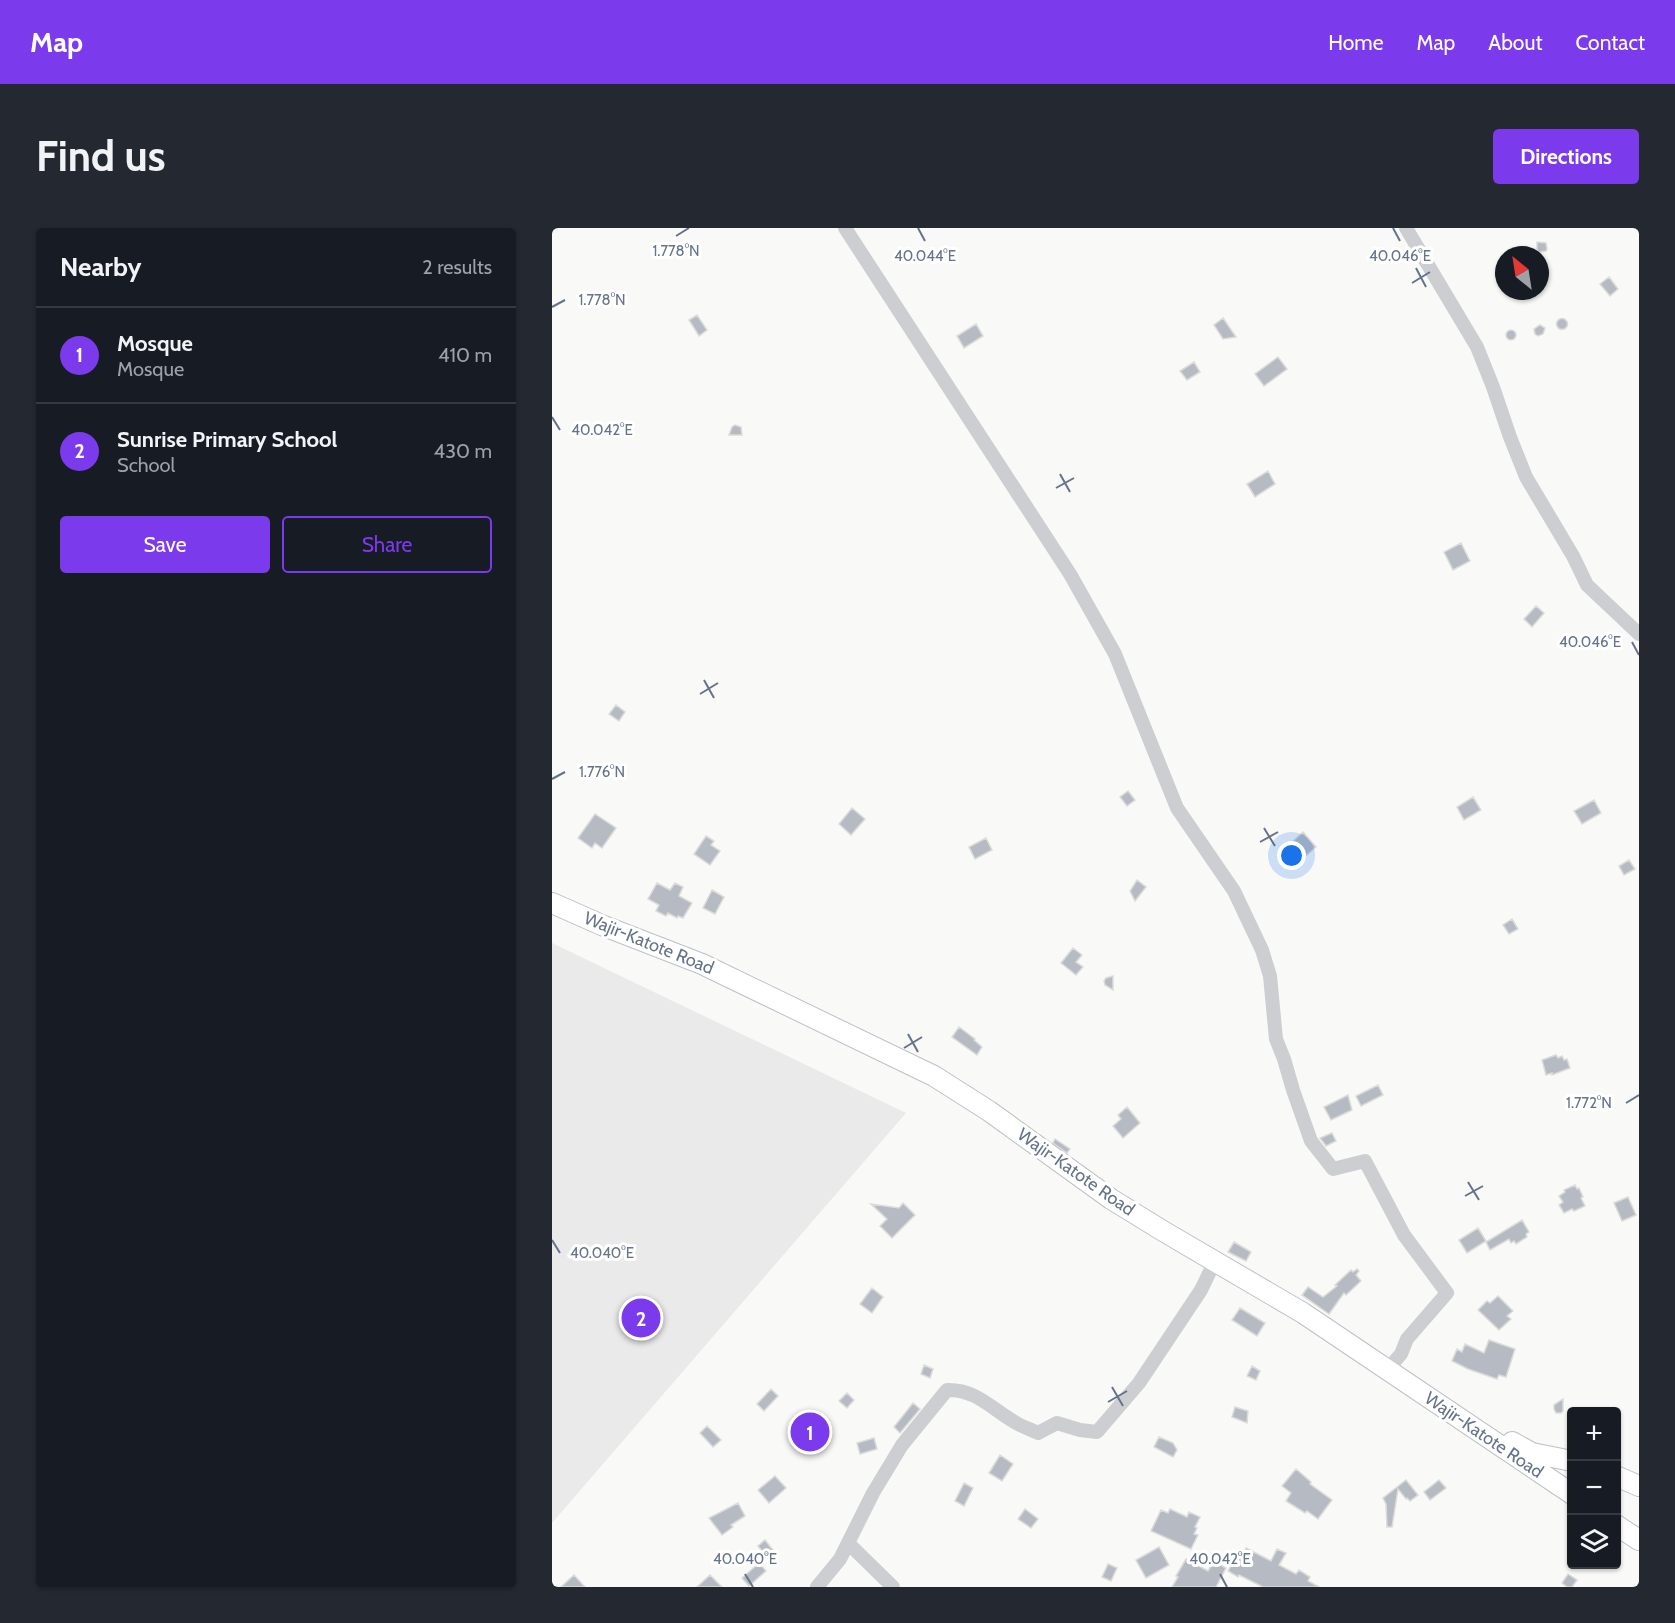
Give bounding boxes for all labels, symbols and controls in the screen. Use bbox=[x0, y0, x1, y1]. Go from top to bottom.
text: Map bbox=[30, 25, 83, 59]
text: Home bbox=[1328, 30, 1384, 55]
text: Map bbox=[1417, 30, 1455, 55]
text: About bbox=[1488, 30, 1542, 55]
text: Contact bbox=[1575, 30, 1645, 55]
button: Directions bbox=[1493, 129, 1639, 184]
text: Find us bbox=[36, 130, 165, 182]
text: 1.778°N bbox=[652, 242, 700, 260]
north arrow bbox=[1495, 246, 1549, 300]
text: 40.044°E bbox=[894, 247, 956, 265]
text: 40.046°E bbox=[1369, 247, 1431, 265]
text: Nearby bbox=[60, 251, 141, 283]
text: 2 results bbox=[422, 255, 492, 279]
text: 1.778°N bbox=[578, 291, 626, 309]
text: Mosque bbox=[117, 330, 193, 357]
text: 1 bbox=[76, 343, 83, 367]
text: 410 m bbox=[438, 343, 492, 367]
text: Mosque bbox=[117, 357, 184, 381]
text: 40.042°E bbox=[571, 421, 633, 439]
text: Sunrise Primary School bbox=[117, 426, 337, 453]
text: 2 bbox=[74, 439, 85, 463]
text: 430 m bbox=[434, 439, 492, 463]
text: School bbox=[117, 453, 175, 477]
button: Save bbox=[60, 516, 270, 573]
button: Share bbox=[282, 516, 492, 573]
text: 40.046°E bbox=[1559, 633, 1621, 651]
text: 1.776°N bbox=[579, 763, 625, 781]
your location bbox=[1277, 841, 1306, 870]
street label: Wajir-Katote Road bbox=[581, 907, 717, 979]
text: 1.772°N bbox=[1566, 1094, 1612, 1112]
street label: Wajir-Katote Road bbox=[1013, 1123, 1139, 1221]
text: 40.040°E bbox=[570, 1244, 634, 1262]
pin: 2 bbox=[622, 1296, 661, 1340]
street label: Wajir-Katote Road bbox=[1421, 1387, 1547, 1483]
map controls bbox=[1567, 1407, 1621, 1569]
button: + bbox=[1567, 1407, 1621, 1461]
pin: 1 bbox=[790, 1410, 830, 1454]
button: − bbox=[1567, 1461, 1621, 1515]
button: layers bbox=[1567, 1515, 1621, 1569]
text: 40.040°E bbox=[713, 1550, 777, 1568]
text: 40.042°E bbox=[1189, 1550, 1251, 1568]

